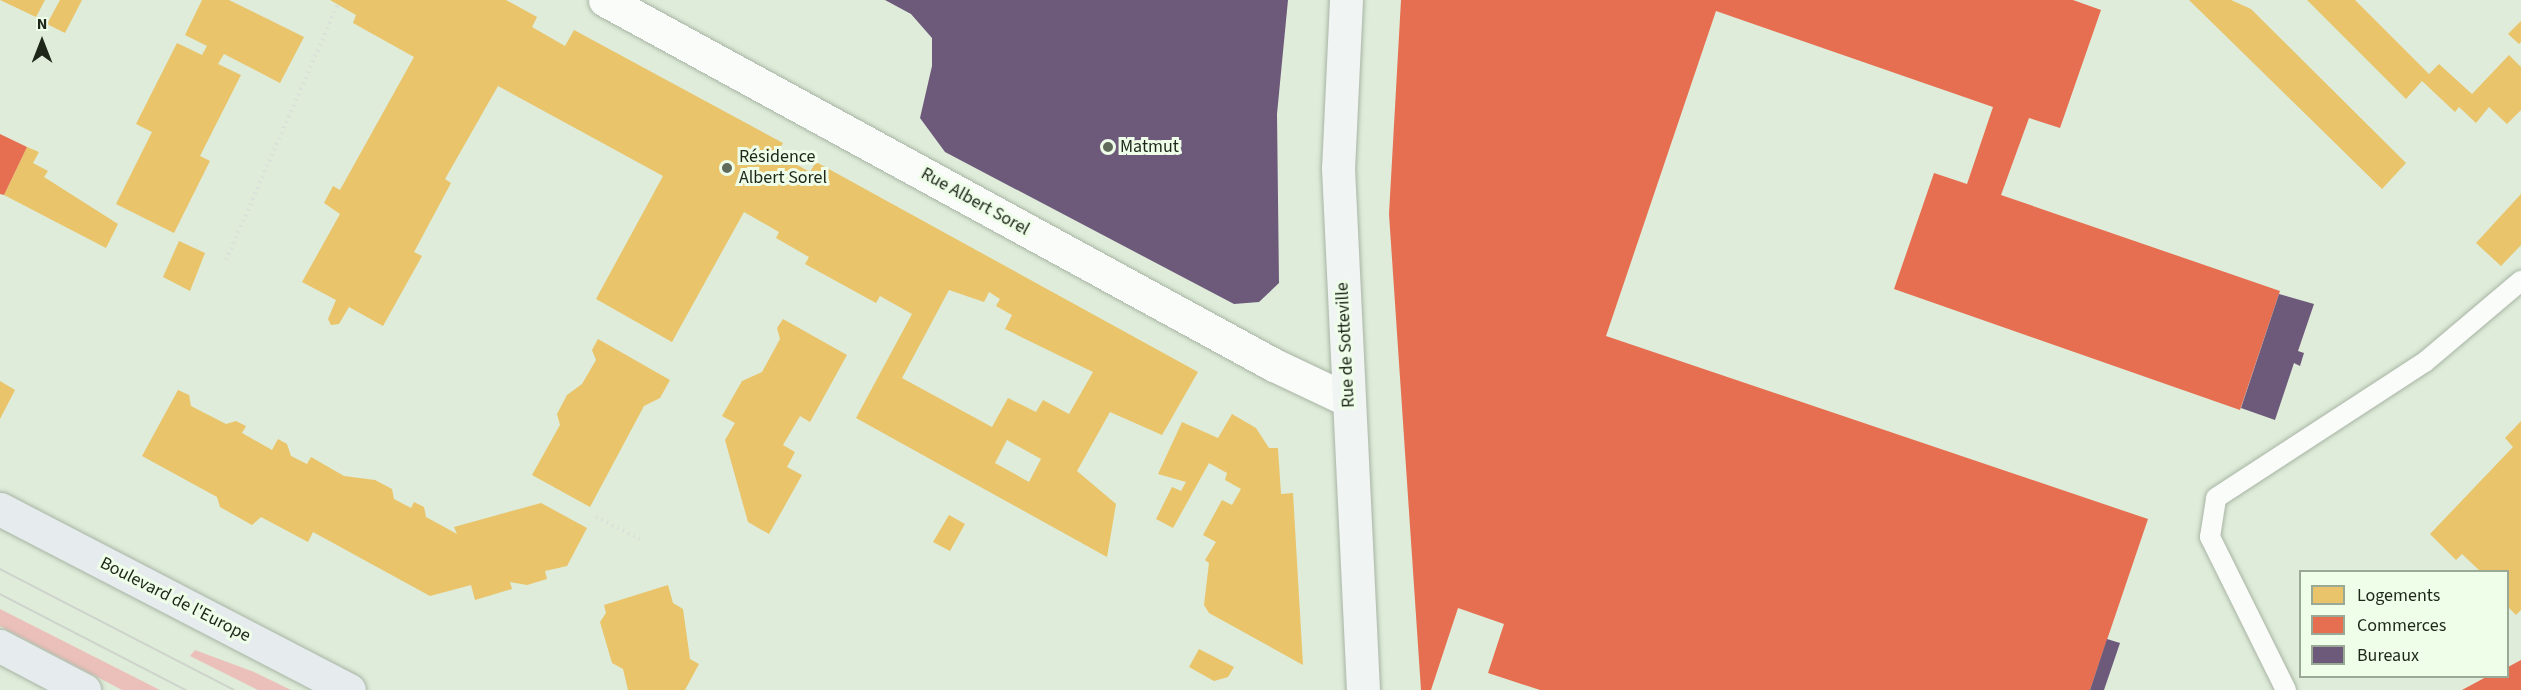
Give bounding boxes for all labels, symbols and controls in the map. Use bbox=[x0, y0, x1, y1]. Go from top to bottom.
north arrow bbox=[12, 12, 72, 72]
text: N bbox=[37, 13, 47, 35]
place label: Matmut bbox=[1120, 136, 1179, 158]
marker: Matmut bbox=[1101, 140, 1115, 154]
place label: Résidence Albert Sorel bbox=[739, 147, 827, 190]
marker: Résidence Albert Sorel bbox=[720, 161, 734, 175]
street label: Rue Albert Sorel bbox=[917, 163, 1033, 241]
street label: Rue de Sotteville bbox=[1332, 282, 1360, 408]
street label: Boulevard de l'Europe bbox=[96, 553, 254, 647]
legend bbox=[2299, 570, 2509, 678]
text: Logements bbox=[2357, 583, 2440, 608]
text: Commerces bbox=[2357, 613, 2446, 638]
text: Bureaux bbox=[2357, 643, 2419, 668]

